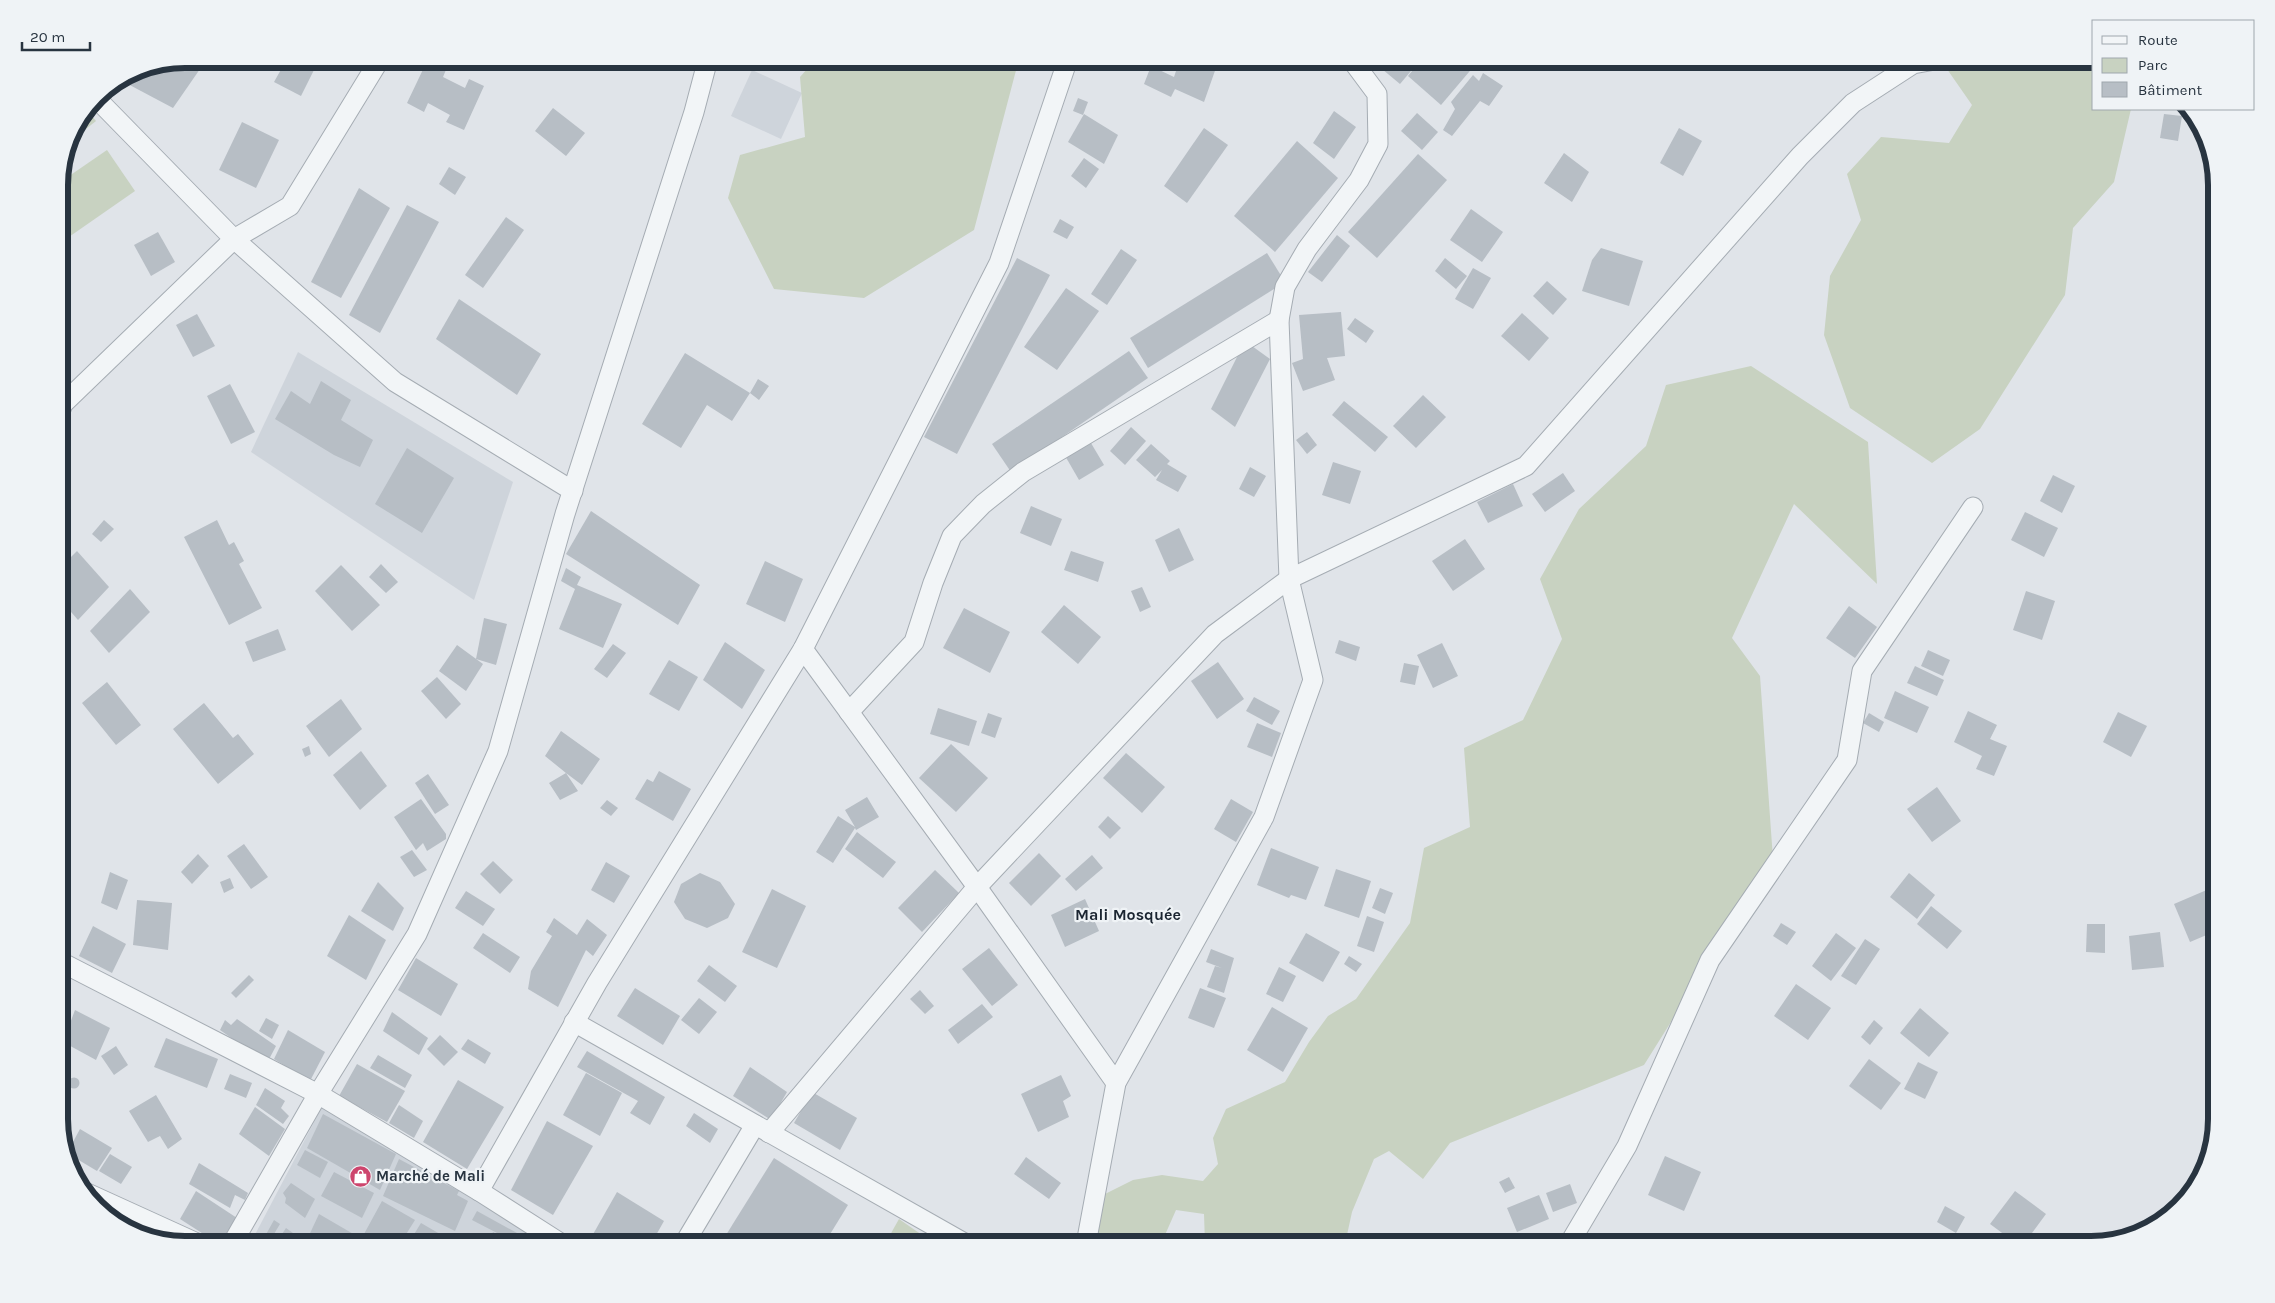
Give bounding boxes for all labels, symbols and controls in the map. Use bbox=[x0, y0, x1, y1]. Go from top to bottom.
scale bar bbox=[22, 20, 90, 52]
legend bbox=[2092, 20, 2255, 110]
text: 20 m bbox=[30, 28, 65, 46]
text: Route bbox=[2138, 31, 2178, 49]
text: Parc bbox=[2138, 56, 2168, 74]
text: Bâtiment bbox=[2138, 81, 2202, 99]
district label: Mali Mosquée bbox=[1075, 905, 1181, 924]
shop icon: Marché de Mali bbox=[348, 1164, 372, 1188]
place label: Marché de Mali bbox=[376, 1167, 485, 1185]

